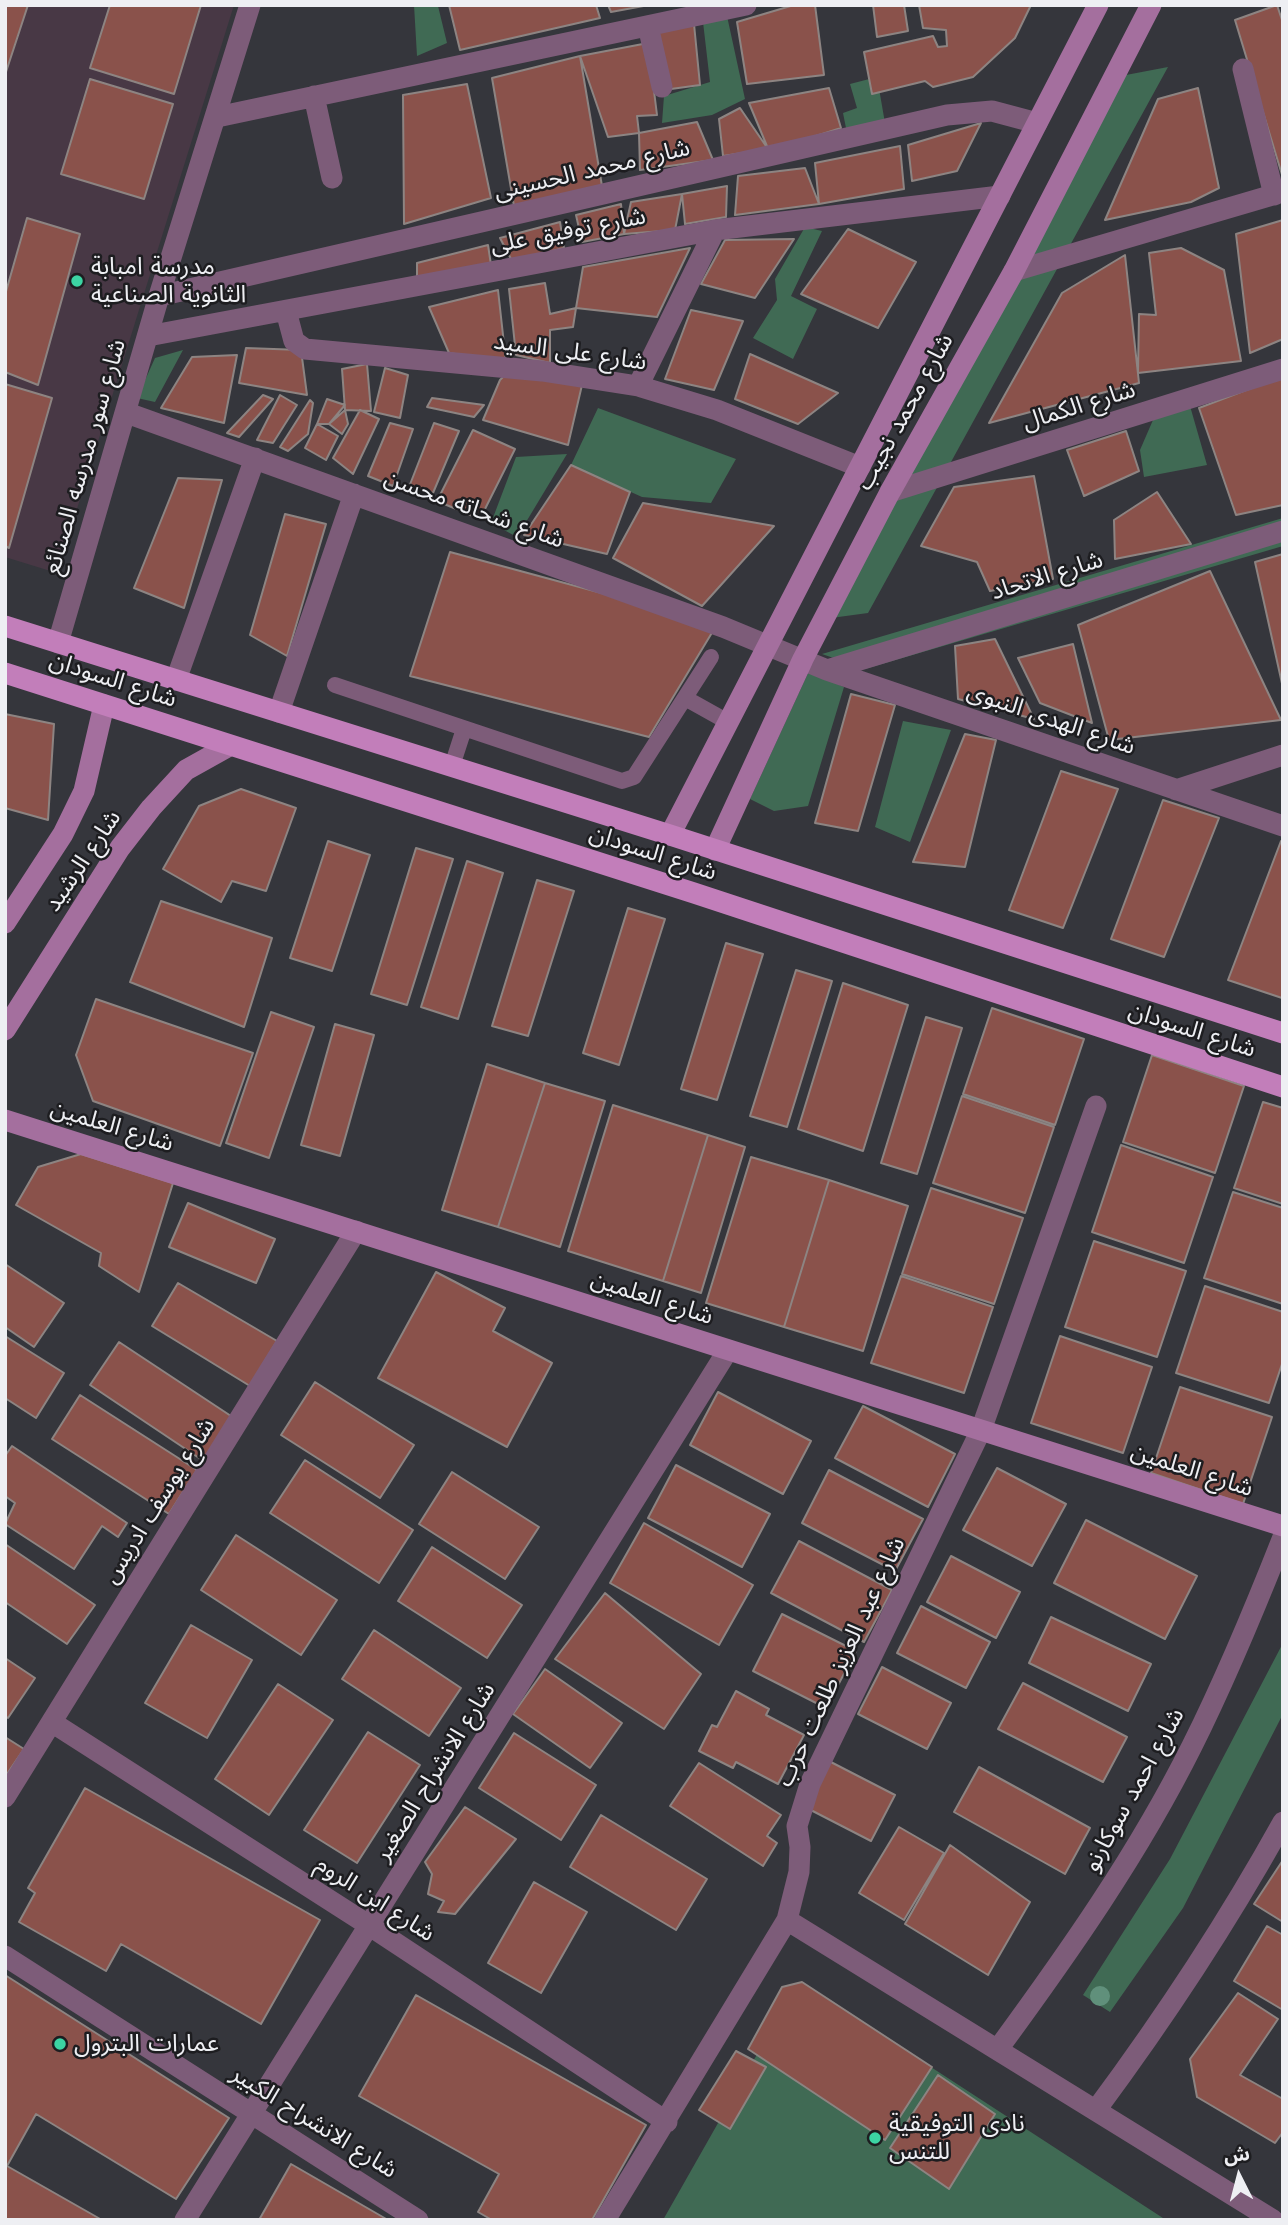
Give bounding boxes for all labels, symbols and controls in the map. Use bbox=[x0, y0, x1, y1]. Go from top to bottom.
street label: شارع محمد الحسينى bbox=[491, 133, 693, 207]
street label: شارع توفيق على bbox=[488, 202, 648, 260]
place label: مدرسة امبابة الثانوية الصناعية bbox=[91, 253, 246, 309]
marker: مدرسة امبابة الثانوية الصناعية bbox=[69, 273, 85, 289]
street label: شارع على السيد bbox=[492, 327, 648, 377]
street label: شارع محمد نجيب bbox=[850, 329, 960, 495]
street label: شارع سور مدرسه الصنائع bbox=[38, 336, 132, 578]
street label: شارع الكمال bbox=[1019, 375, 1139, 437]
street label: شارع شحاته محسن bbox=[380, 463, 568, 555]
street label: شارع الاتحاد bbox=[988, 545, 1106, 607]
street label: شارع السودان bbox=[46, 646, 180, 714]
street label: شارع الهدى النبوى bbox=[963, 677, 1139, 761]
street label: شارع الرشيد bbox=[39, 805, 127, 917]
street label: شارع السودان bbox=[586, 819, 720, 887]
street label: شارع السودان bbox=[1125, 996, 1259, 1064]
street label: شارع العلمين bbox=[47, 1094, 177, 1158]
street label: شارع العلمين bbox=[587, 1265, 717, 1331]
street label: شارع يوسف ادريس bbox=[97, 1413, 221, 1589]
street label: شارع العلمين bbox=[1127, 1437, 1257, 1503]
street label: شارع عبد العزيز طلعت حرب bbox=[770, 1533, 912, 1791]
street label: شارع الانشراح الصغير bbox=[368, 1677, 502, 1867]
street label: شارع احمد سوكارنو bbox=[1077, 1703, 1191, 1877]
street label: شارع ابن الروم bbox=[310, 1850, 440, 1948]
place label: عمارات البترول bbox=[74, 2030, 219, 2058]
marker: عمارات البترول bbox=[52, 2036, 68, 2052]
street label: شارع الانشراح الكبير bbox=[226, 2059, 402, 2185]
place label: نادى التوفيقية للتنس bbox=[889, 2110, 1025, 2166]
marker: نادى التوفيقية للتنس bbox=[867, 2130, 883, 2146]
north arrow bbox=[1204, 2141, 1274, 2211]
text: ش bbox=[1223, 2142, 1251, 2167]

